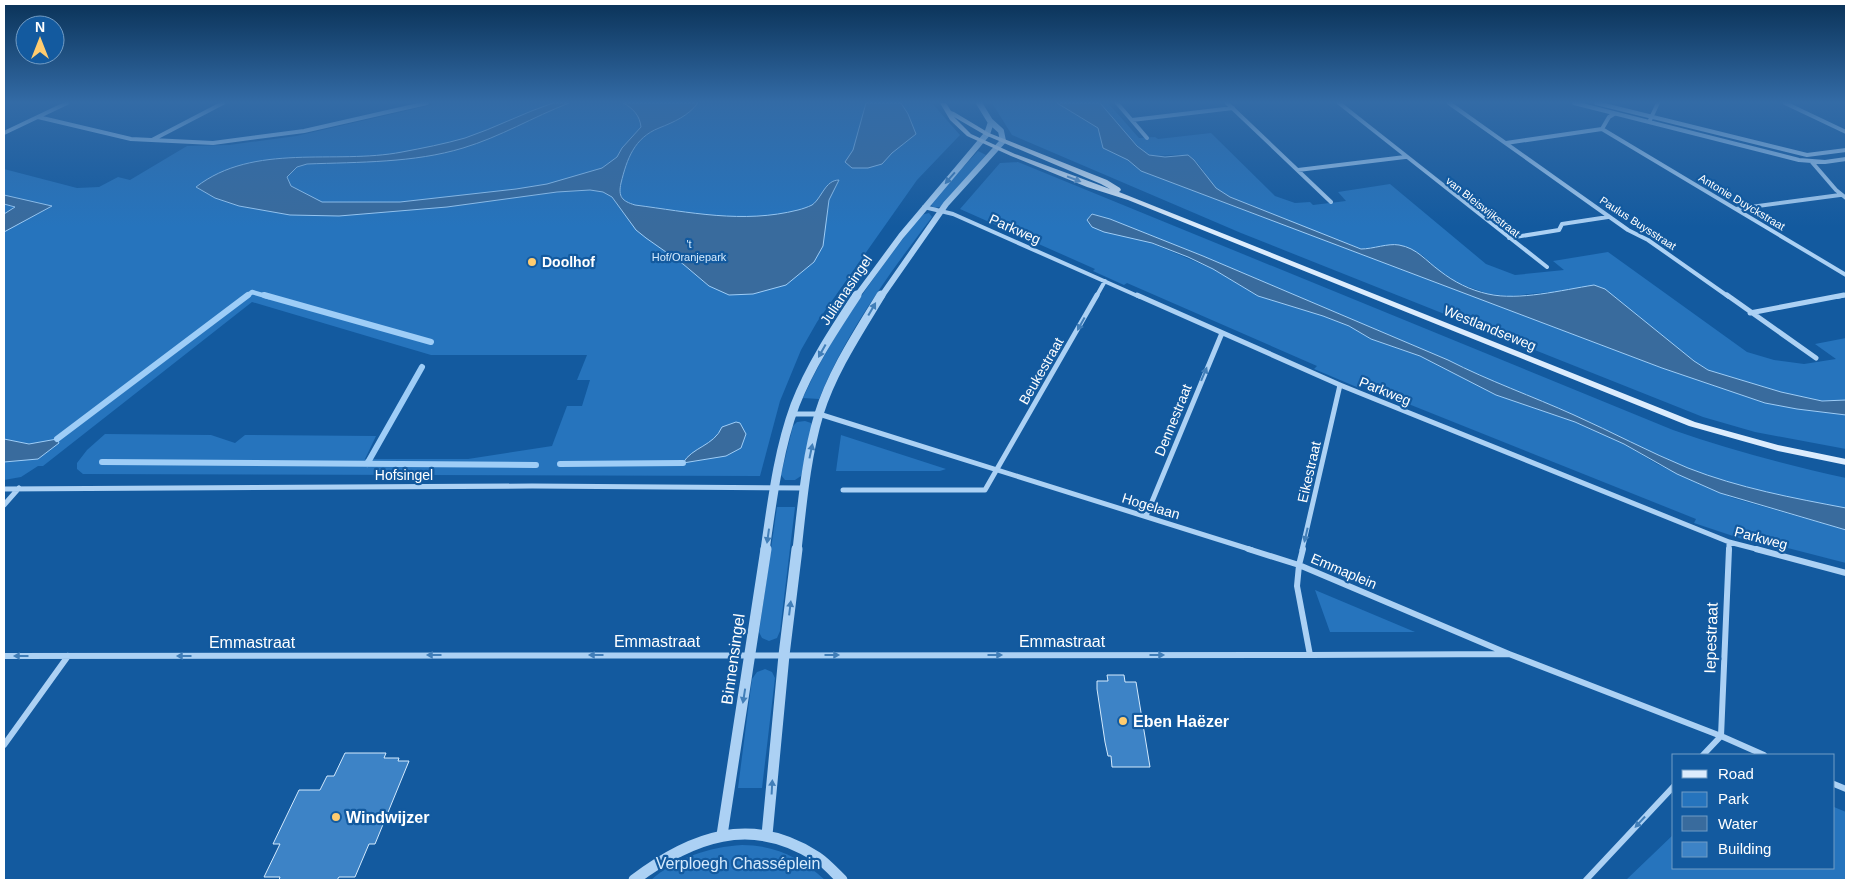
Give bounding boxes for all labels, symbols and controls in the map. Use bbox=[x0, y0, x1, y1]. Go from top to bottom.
north arrow bbox=[15, 15, 65, 65]
text: N bbox=[35, 19, 45, 35]
one-way arrow bbox=[944, 171, 955, 184]
street label: Antonie Duyckstraat bbox=[1697, 172, 1787, 232]
street label: van Bleiswijkstraat bbox=[1444, 174, 1522, 240]
one-way arrow bbox=[1067, 176, 1082, 183]
street label: Paulus Buysstraat bbox=[1598, 194, 1678, 252]
street label: Parkweg bbox=[987, 211, 1043, 247]
park label: 't Hof/Oranjepark bbox=[652, 238, 727, 263]
street label: Julianasingel bbox=[817, 252, 875, 328]
place label: Doolhof bbox=[542, 254, 595, 270]
marker: Doolhof bbox=[526, 256, 538, 268]
one-way arrow bbox=[868, 302, 877, 315]
street label: Westlandseweg bbox=[1441, 302, 1539, 354]
one-way arrow bbox=[1077, 316, 1085, 331]
street label: Beukestraat bbox=[1015, 335, 1067, 407]
one-way arrow bbox=[818, 344, 827, 358]
one-way arrow bbox=[1201, 367, 1209, 381]
street label: Parkweg bbox=[1357, 373, 1413, 409]
street label: Dennestraat bbox=[1151, 382, 1195, 458]
street label: Eikestraat bbox=[1294, 440, 1324, 504]
one-way arrow bbox=[807, 444, 815, 459]
street label: Hofsingel bbox=[375, 467, 433, 483]
street label: Hogelaan bbox=[1120, 490, 1182, 522]
street label: Parkweg bbox=[1733, 523, 1789, 553]
one-way arrow bbox=[1302, 527, 1310, 542]
one-way arrow bbox=[763, 528, 771, 544]
street label: Emmaplein bbox=[1309, 550, 1379, 592]
one-way arrow bbox=[786, 599, 794, 615]
street label: Iepestraat bbox=[1701, 602, 1721, 674]
street label: Binnensingel bbox=[718, 612, 748, 706]
street label: Emmastraat bbox=[614, 633, 701, 650]
street label: Emmastraat bbox=[1019, 633, 1106, 650]
street label: Emmastraat bbox=[209, 634, 296, 651]
one-way arrow bbox=[426, 651, 442, 659]
one-way arrow bbox=[588, 651, 604, 659]
one-way arrow bbox=[825, 651, 841, 659]
one-way arrow bbox=[987, 651, 1003, 659]
one-way arrow bbox=[1150, 651, 1166, 659]
one-way arrow bbox=[13, 652, 29, 660]
one-way arrow bbox=[176, 652, 192, 660]
one-way arrow bbox=[739, 689, 747, 705]
place label: Eben Haëzer bbox=[1133, 713, 1229, 730]
marker: Eben Haëzer bbox=[1117, 715, 1129, 727]
legend bbox=[1672, 754, 1835, 869]
text: Road bbox=[1718, 765, 1754, 782]
one-way arrow bbox=[768, 779, 776, 795]
text: Park bbox=[1718, 790, 1749, 807]
place label: Windwijzer bbox=[346, 809, 429, 826]
marker: Windwijzer bbox=[330, 811, 342, 823]
text: Water bbox=[1718, 815, 1757, 832]
one-way arrow bbox=[1634, 816, 1646, 828]
text: Building bbox=[1718, 840, 1771, 857]
park label: Verploegh Chasséplein bbox=[656, 855, 820, 872]

